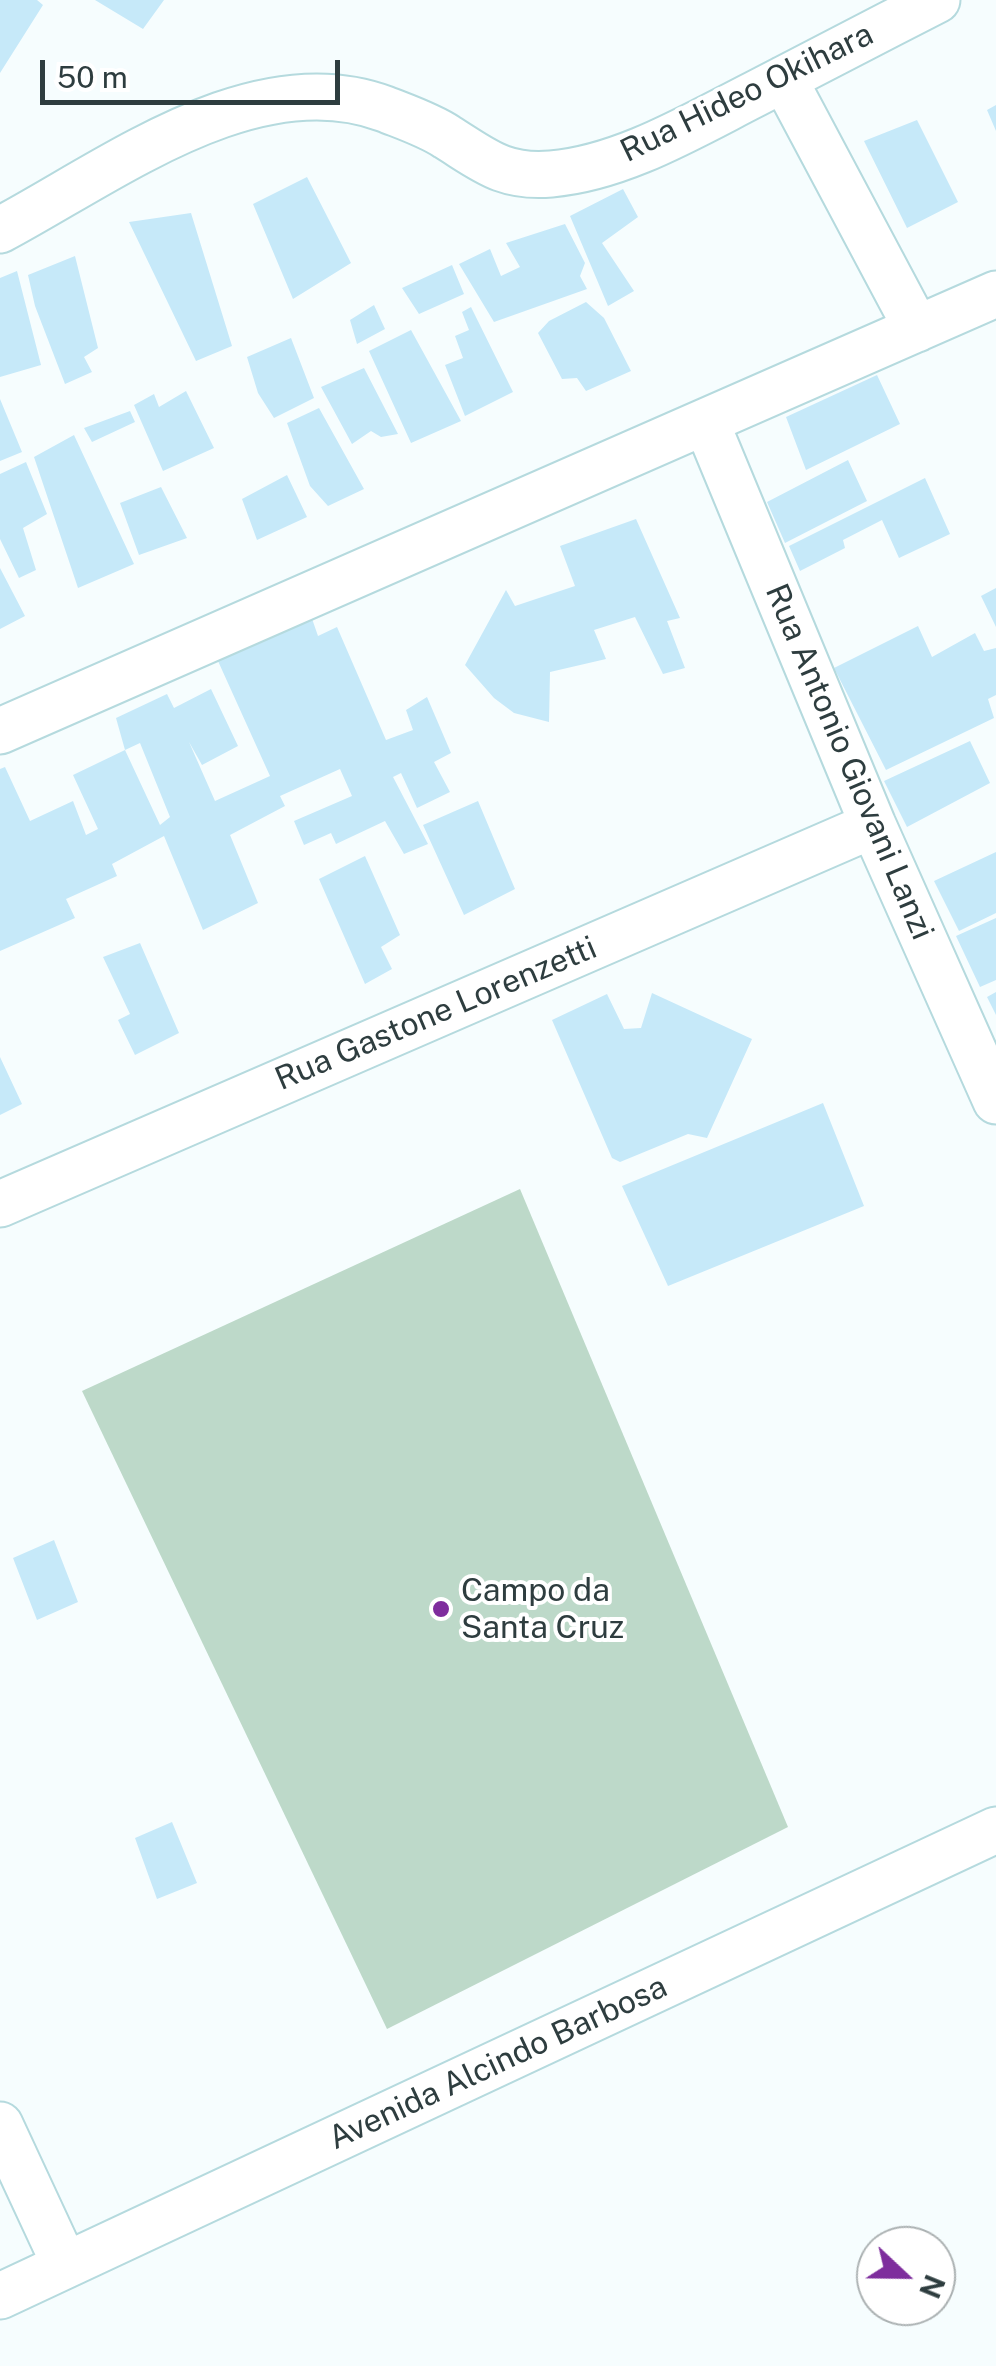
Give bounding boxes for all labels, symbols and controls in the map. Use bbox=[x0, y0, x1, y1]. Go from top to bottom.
street label: Rua Hideo Okihara bbox=[615, 15, 879, 171]
scale bar bbox=[45, 40, 345, 102]
text: 50 m bbox=[57, 59, 128, 95]
street label: Rua Antonio Giovani Lanzi bbox=[757, 578, 941, 946]
street label: Rua Gastone Lorenzetti bbox=[270, 929, 602, 1099]
place label: Campo da Santa Cruz bbox=[461, 1572, 624, 1647]
marker: Campo da Santa Cruz bbox=[430, 1598, 452, 1620]
street label: Avenida Alcindo Barbosa bbox=[323, 1968, 673, 2158]
north arrow bbox=[856, 2226, 956, 2326]
text: N bbox=[913, 2270, 952, 2303]

